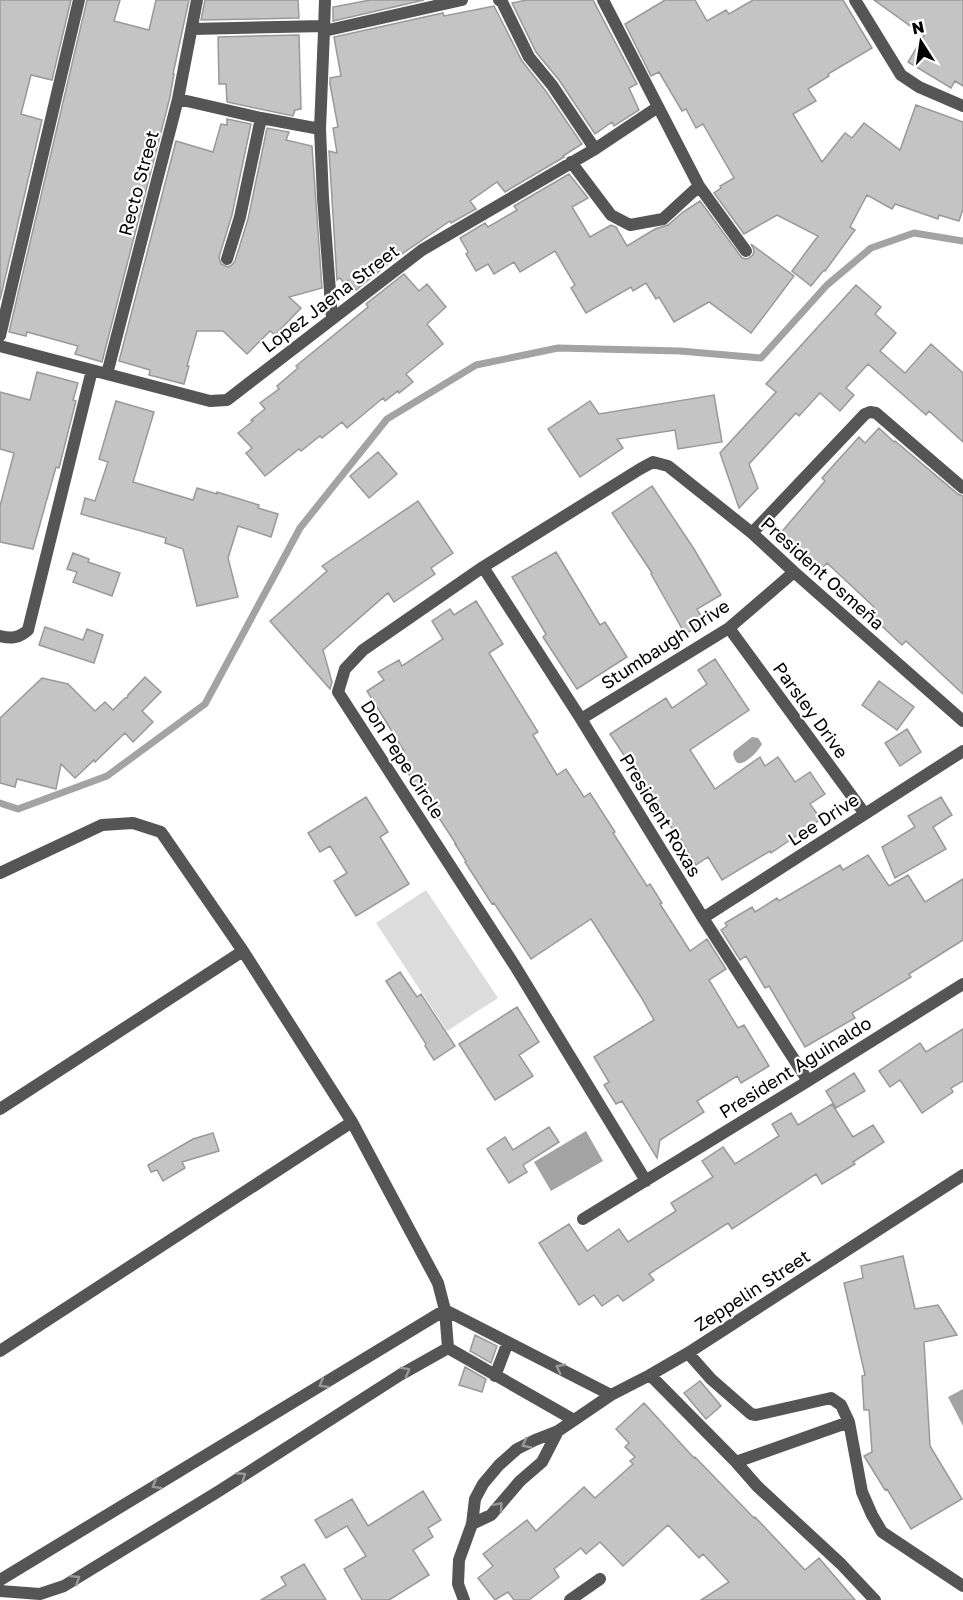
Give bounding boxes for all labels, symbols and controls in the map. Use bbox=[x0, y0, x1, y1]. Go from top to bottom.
north arrow bbox=[891, 12, 951, 72]
text: N bbox=[910, 16, 926, 38]
street label: Recto Street bbox=[113, 128, 163, 238]
street label: Lopez Jaena Street bbox=[257, 239, 403, 357]
street label: President Osmeña bbox=[757, 512, 889, 634]
street label: Stumbaugh Drive bbox=[597, 594, 733, 694]
street label: Parsley Drive bbox=[769, 658, 853, 762]
street label: Don Pepe Circle bbox=[357, 696, 449, 822]
street label: President Roxas bbox=[616, 750, 706, 880]
street label: Lee Drive bbox=[783, 788, 863, 850]
street label: President Aguinaldo bbox=[715, 1011, 875, 1123]
street label: Zeppelin Street bbox=[690, 1245, 814, 1335]
one-way arrow bbox=[555, 1364, 566, 1376]
one-way arrow bbox=[400, 1367, 410, 1379]
one-way arrow bbox=[319, 1377, 329, 1388]
one-way arrow bbox=[522, 1437, 533, 1448]
one-way arrow bbox=[236, 1472, 246, 1484]
one-way arrow bbox=[152, 1478, 162, 1490]
one-way arrow bbox=[492, 1502, 503, 1513]
one-way arrow bbox=[70, 1574, 80, 1586]

